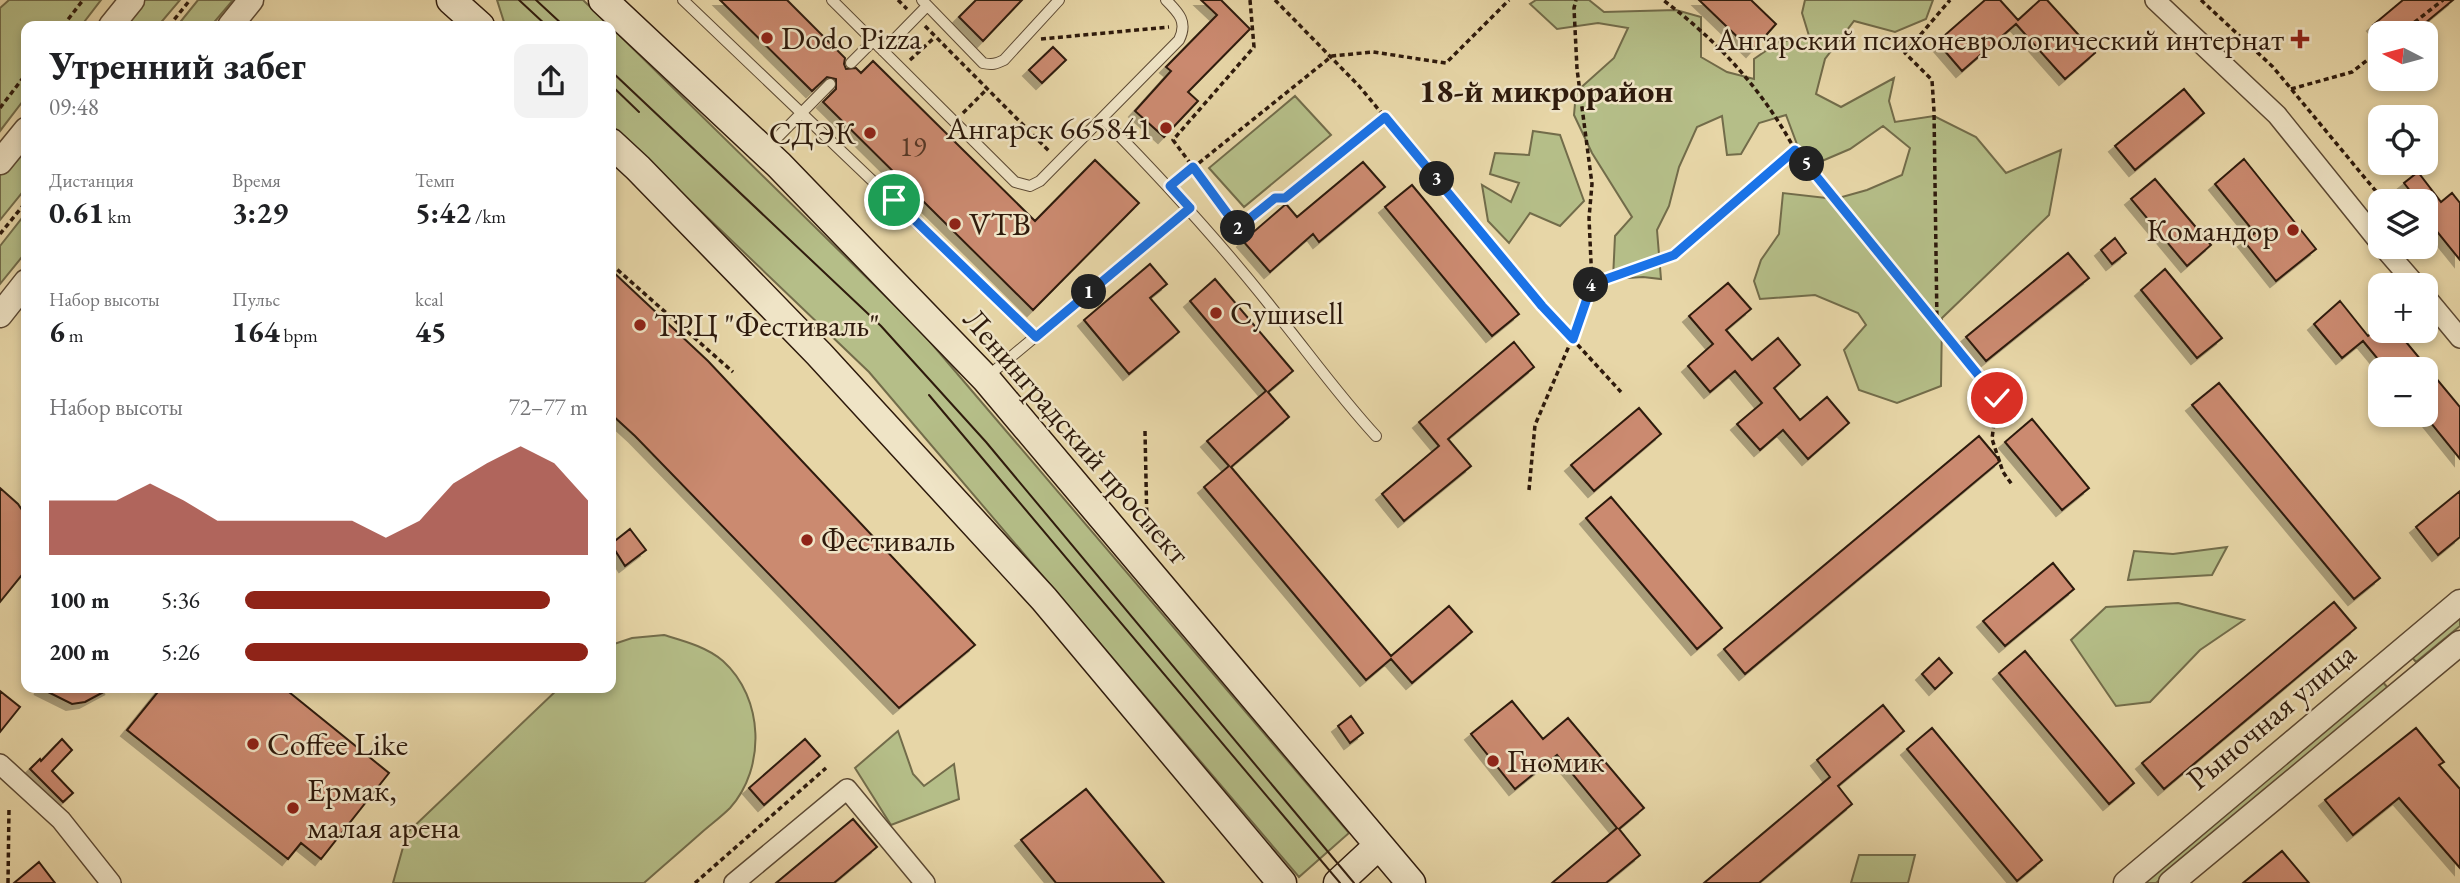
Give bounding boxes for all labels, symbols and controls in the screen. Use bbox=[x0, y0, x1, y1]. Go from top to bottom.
place label: Dodo Pizza bbox=[781, 17, 922, 59]
place label: Ангарский психоневрологический интернат bbox=[1714, 18, 2284, 60]
north arrow bbox=[2368, 21, 2438, 91]
map controls bbox=[2368, 21, 2438, 427]
marker: Ангарский психоневрологический интернат bbox=[2290, 29, 2310, 49]
marker: Dodo Pizza bbox=[759, 30, 775, 46]
text: Утренний забег bbox=[49, 41, 306, 90]
button: share bbox=[514, 44, 588, 118]
district label: 18-й микрорайон bbox=[1419, 69, 1673, 112]
text: 09:48 bbox=[49, 92, 99, 122]
button: locate bbox=[2368, 105, 2438, 175]
place label: Ангарск 665841 bbox=[945, 107, 1152, 149]
place label: СДЭК bbox=[769, 112, 857, 154]
marker: Ангарск 665841 bbox=[1158, 120, 1174, 136]
marker: СДЭК bbox=[862, 125, 878, 141]
house number: 19 bbox=[900, 128, 926, 164]
pin: 5 bbox=[1790, 146, 1825, 182]
text: 5 bbox=[1801, 151, 1812, 176]
pin: 3 bbox=[1420, 162, 1454, 196]
text: 3 bbox=[1431, 166, 1442, 191]
text: Дистанция bbox=[49, 168, 134, 193]
text: Время bbox=[232, 168, 281, 193]
text: Темп bbox=[415, 168, 455, 193]
pin bbox=[864, 170, 924, 230]
icon: arrive bbox=[875, 181, 913, 219]
button: layers bbox=[2368, 189, 2438, 259]
text: 0.61 bbox=[49, 193, 104, 232]
text: 3:29 bbox=[232, 193, 288, 232]
text: 5:42 bbox=[415, 193, 471, 232]
place label: VTB bbox=[969, 203, 1031, 245]
text: km bbox=[104, 204, 132, 229]
text: /km bbox=[471, 204, 506, 229]
place label: Командор bbox=[2147, 209, 2279, 251]
pin: 2 bbox=[1220, 210, 1256, 246]
text: 2 bbox=[1232, 215, 1243, 240]
marker: VTB bbox=[947, 216, 963, 232]
marker: Командор bbox=[2285, 222, 2301, 238]
pin: 4 bbox=[1574, 268, 1608, 302]
text: 4 bbox=[1585, 272, 1596, 297]
button: + bbox=[2368, 273, 2438, 343]
pin: 1 bbox=[1072, 274, 1106, 310]
text: 1 bbox=[1083, 279, 1094, 304]
text: Набор высоты bbox=[49, 287, 160, 312]
text: Пульс bbox=[232, 287, 280, 312]
text: kcal bbox=[415, 287, 444, 312]
place label: Сушиsell bbox=[1230, 292, 1344, 334]
street label: Ленинградский проспект bbox=[954, 299, 1200, 573]
place label: ТРЦ "Фестиваль" bbox=[654, 304, 880, 346]
marker: Сушиsell bbox=[1208, 305, 1224, 321]
text: 6 bbox=[49, 312, 65, 351]
text: 164 bbox=[232, 312, 280, 351]
text: 45 bbox=[415, 312, 447, 351]
marker: ТРЦ "Фестиваль" bbox=[632, 317, 648, 333]
text: m bbox=[65, 323, 83, 348]
text: bpm bbox=[280, 323, 318, 348]
button: − bbox=[2368, 357, 2438, 427]
pin bbox=[1967, 368, 2027, 428]
icon: check bbox=[1978, 379, 2016, 417]
text: Набор высоты bbox=[49, 392, 183, 422]
text: 72–77 m bbox=[509, 392, 588, 422]
place label: Фестиваль bbox=[821, 519, 955, 561]
marker: Фестиваль bbox=[799, 532, 815, 548]
text: 100 m bbox=[49, 585, 110, 615]
text: 5:36 bbox=[161, 585, 200, 615]
street label: Рыночная улица bbox=[2177, 633, 2365, 799]
text: 200 m bbox=[49, 637, 110, 667]
text: 5:26 bbox=[161, 637, 200, 667]
place label: Coffee Like bbox=[267, 723, 408, 765]
marker: Coffee Like bbox=[245, 736, 261, 752]
place label: Гномик bbox=[1507, 740, 1605, 782]
marker: Гномик bbox=[1485, 753, 1501, 769]
place label: Ермак, малая арена bbox=[307, 769, 460, 848]
marker: Ермак, малая арена bbox=[285, 800, 301, 816]

